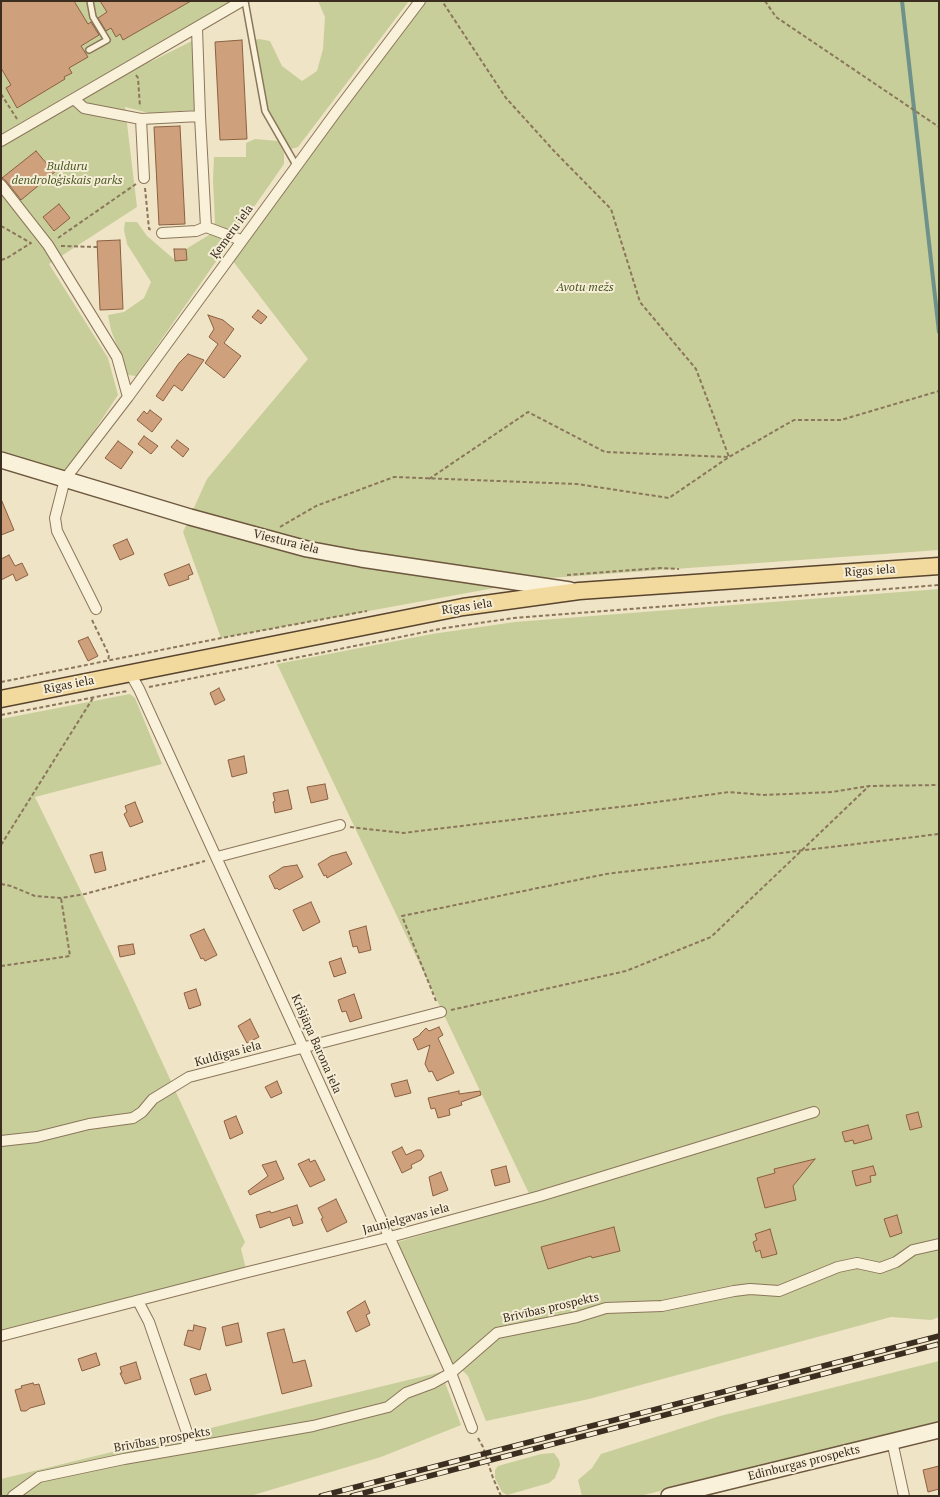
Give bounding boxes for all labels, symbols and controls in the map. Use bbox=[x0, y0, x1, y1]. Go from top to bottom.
park label: Bulduru dendroloģiskais parks bbox=[12, 160, 122, 188]
street label: Ķemeru iela bbox=[208, 202, 256, 262]
park label: Avotu mežs bbox=[556, 281, 614, 295]
street label: Viestura iela bbox=[252, 527, 320, 557]
street label: Rīgas iela bbox=[844, 562, 896, 580]
street label: Rīgas iela bbox=[441, 596, 493, 618]
street label: Rīgas iela bbox=[43, 673, 95, 697]
street label: Krišjāņa Barona iela bbox=[288, 992, 344, 1096]
street label: Kuldīgas iela bbox=[193, 1038, 263, 1070]
street label: Jaunjelgavas iela bbox=[361, 1200, 451, 1238]
street label: Brīvības prospekts bbox=[502, 1290, 600, 1326]
street label: Brīvības prospekts bbox=[113, 1424, 211, 1456]
street label: Edinburgas prospekts bbox=[747, 1442, 861, 1484]

